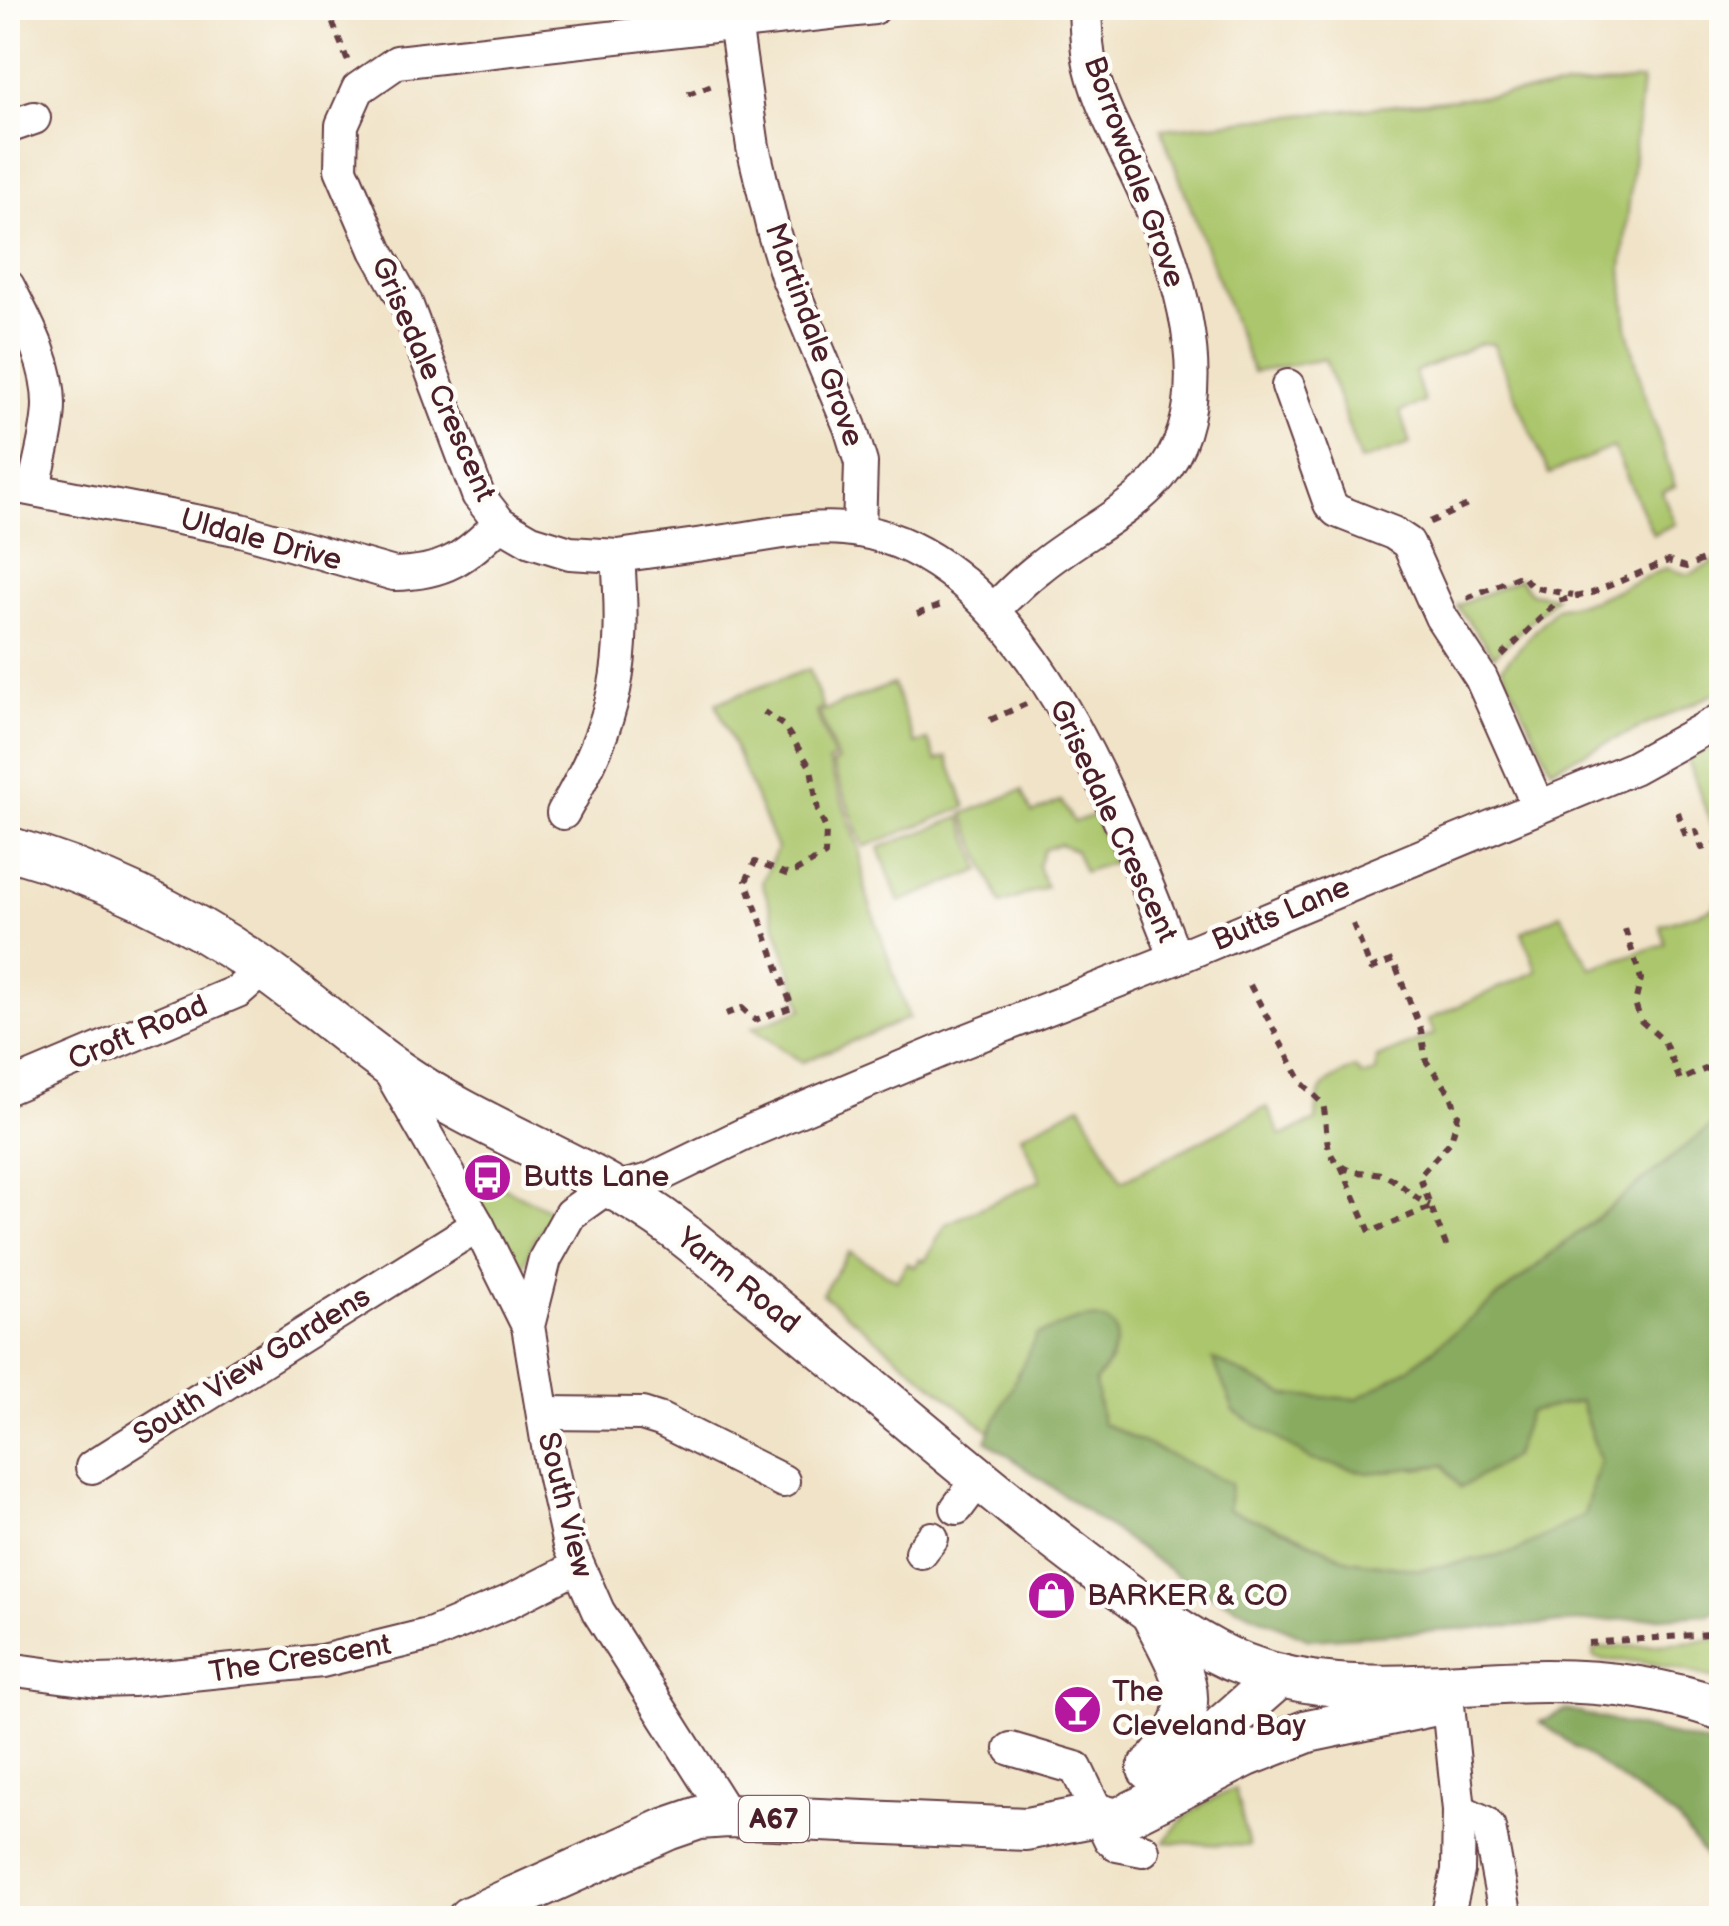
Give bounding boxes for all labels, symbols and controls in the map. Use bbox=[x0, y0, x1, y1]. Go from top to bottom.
street label: Borrowdale Grove bbox=[1075, 51, 1193, 293]
street label: Martindale Grove bbox=[757, 218, 871, 452]
street label: Grisedale Crescent bbox=[363, 251, 503, 507]
street label: Uldale Drive bbox=[176, 501, 346, 579]
street label: Grisedale Crescent bbox=[1041, 694, 1185, 948]
street label: Butts Lane bbox=[1207, 869, 1355, 959]
street label: Croft Road bbox=[63, 988, 213, 1078]
bus stop icon: Butts Lane bbox=[462, 1151, 514, 1203]
place label: Butts Lane bbox=[523, 1159, 669, 1195]
street label: Yarm Road bbox=[668, 1220, 807, 1342]
street label: South View Gardens bbox=[127, 1278, 377, 1454]
street label: South View bbox=[530, 1429, 600, 1581]
shop icon: BARKER & CO bbox=[1026, 1570, 1078, 1622]
place label: BARKER & CO bbox=[1087, 1578, 1288, 1614]
street label: The Crescent bbox=[206, 1627, 394, 1691]
place label: The Cleveland Bay bbox=[1112, 1674, 1307, 1744]
bar icon: The Cleveland Bay bbox=[1051, 1683, 1103, 1735]
road number: A67 bbox=[739, 1796, 809, 1842]

